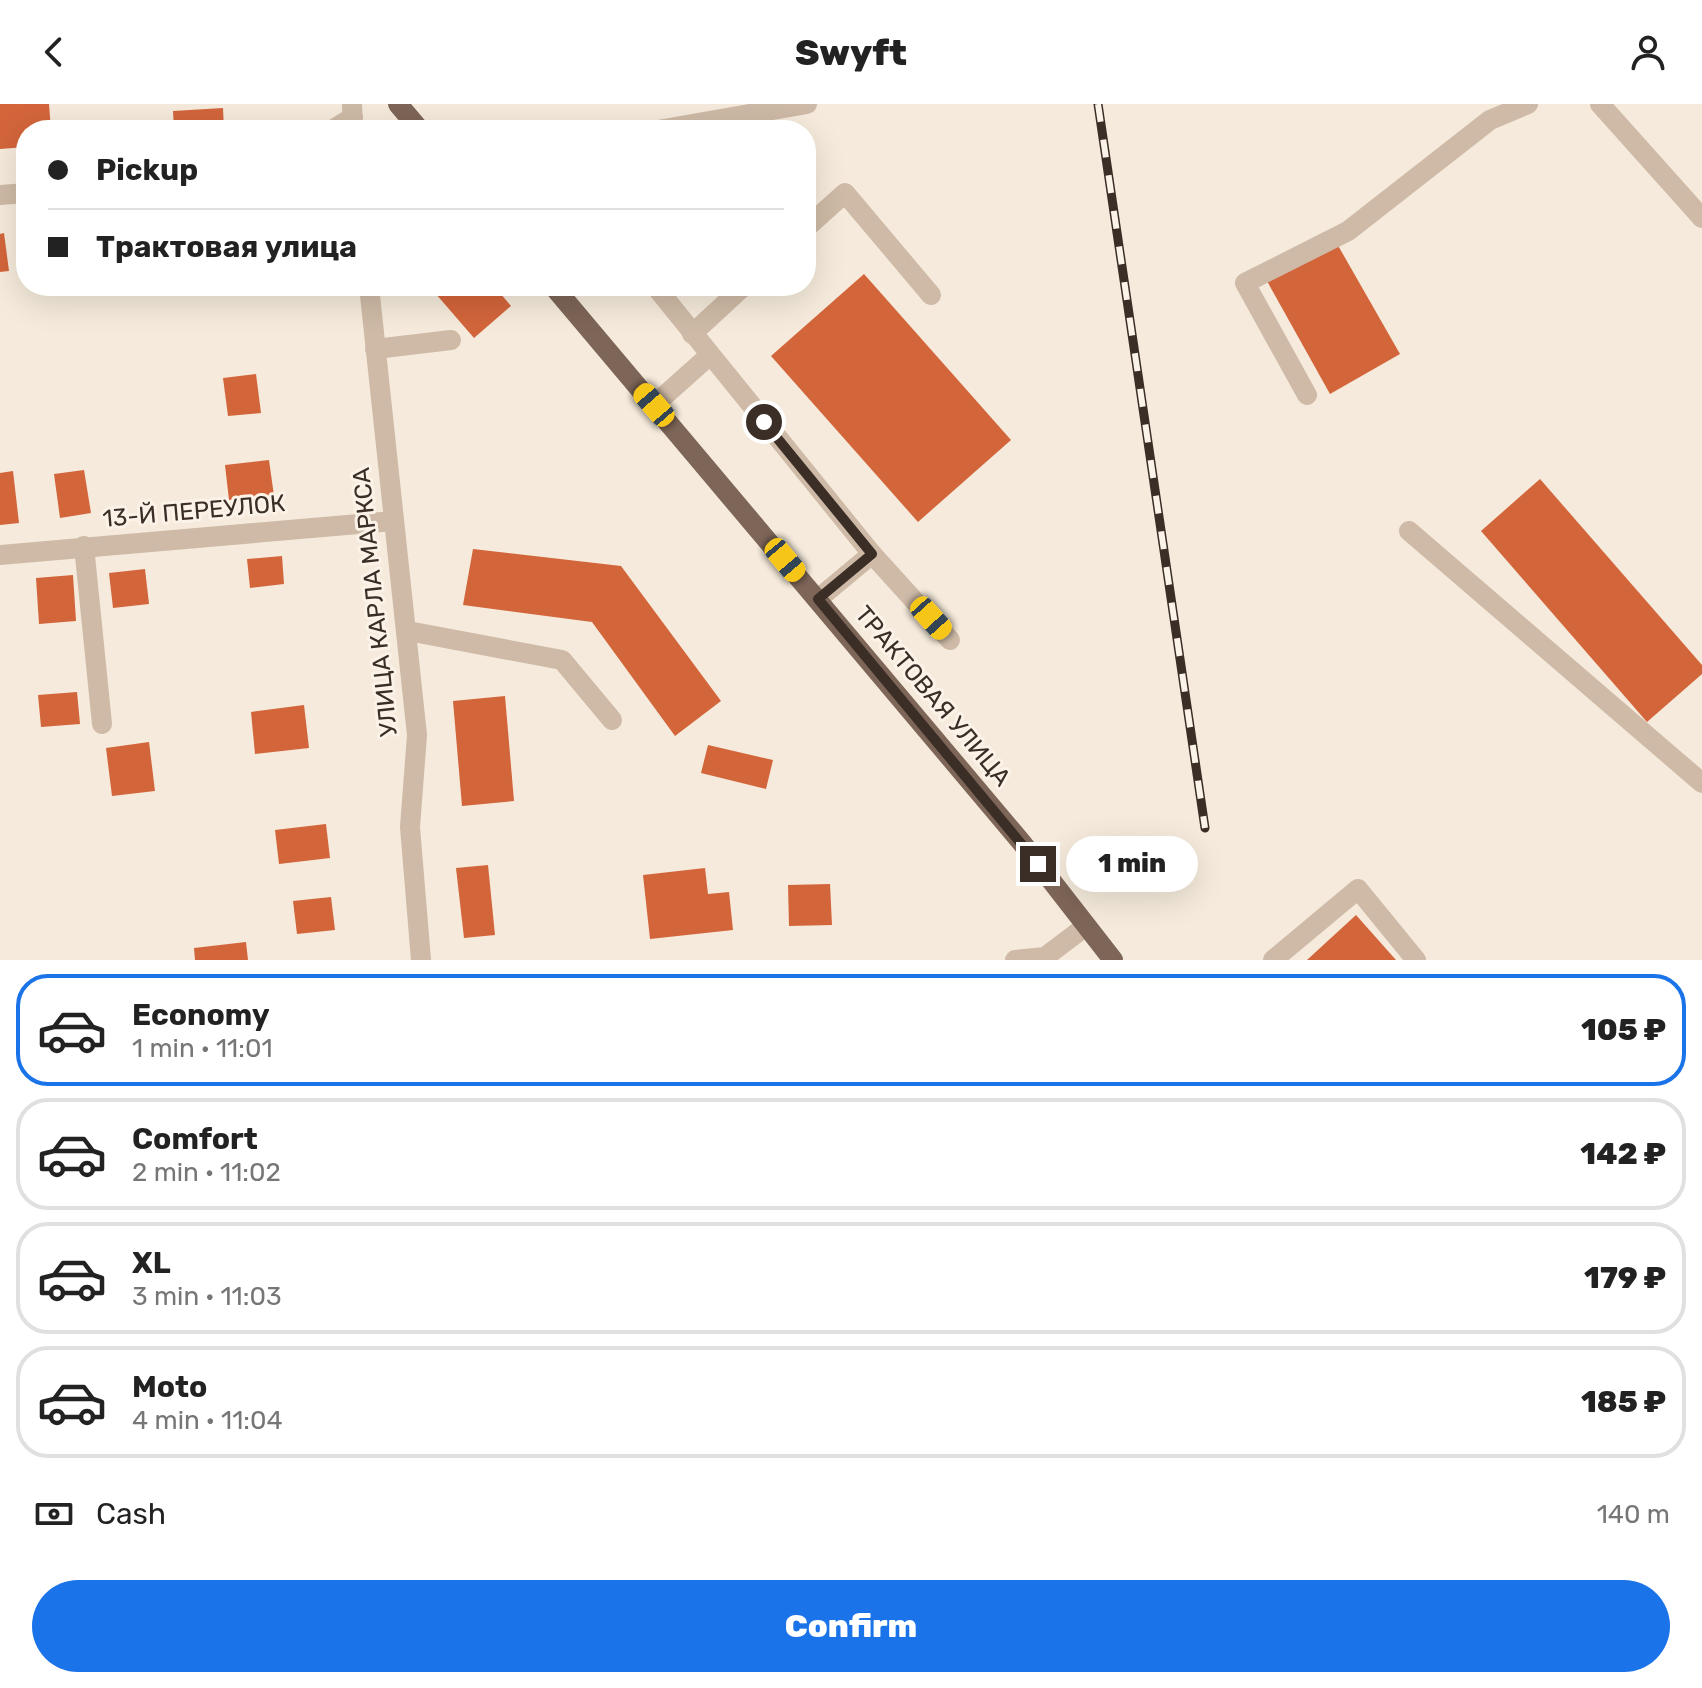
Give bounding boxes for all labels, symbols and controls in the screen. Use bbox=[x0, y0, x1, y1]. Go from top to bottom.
icon: back bbox=[32, 30, 76, 74]
icon: person bbox=[1626, 30, 1670, 74]
text: Swyft bbox=[795, 31, 907, 74]
text: Pickup bbox=[96, 152, 198, 188]
text: Трактовая улица bbox=[96, 229, 357, 265]
car bbox=[629, 379, 679, 431]
route start bbox=[746, 404, 782, 440]
street label: УЛИЦА КАРЛА МАРКСА bbox=[347, 466, 403, 738]
street label: 13-Й ПЕРЕУЛОК bbox=[101, 489, 287, 533]
car bbox=[760, 534, 810, 586]
car bbox=[906, 592, 956, 644]
street label: ТРАКТОВАЯ УЛИЦА bbox=[849, 600, 1017, 792]
callout: 1 min bbox=[1066, 836, 1198, 892]
route end bbox=[1020, 846, 1056, 882]
text: 1 min bbox=[1098, 848, 1166, 879]
icon: car bbox=[36, 994, 108, 1066]
text: Economy bbox=[132, 997, 270, 1033]
text: 105 ₽ bbox=[1581, 1012, 1666, 1048]
text: 1 min · 11:01 bbox=[132, 1033, 273, 1064]
icon: car bbox=[36, 1118, 108, 1190]
text: Comfort bbox=[132, 1121, 258, 1157]
text: 142 ₽ bbox=[1580, 1136, 1666, 1172]
text: 2 min · 11:02 bbox=[132, 1157, 281, 1188]
icon: car bbox=[36, 1242, 108, 1314]
text: XL bbox=[132, 1245, 171, 1281]
text: 179 ₽ bbox=[1584, 1260, 1666, 1296]
text: 3 min · 11:03 bbox=[132, 1281, 282, 1312]
icon: car bbox=[36, 1366, 108, 1438]
text: Moto bbox=[132, 1369, 207, 1405]
text: 185 ₽ bbox=[1581, 1384, 1666, 1420]
text: 4 min · 11:04 bbox=[132, 1405, 283, 1436]
icon: cash bbox=[32, 1492, 76, 1536]
text: Cash bbox=[96, 1496, 166, 1532]
text: 140 m bbox=[1597, 1499, 1670, 1530]
button: Confirm bbox=[32, 1580, 1670, 1672]

